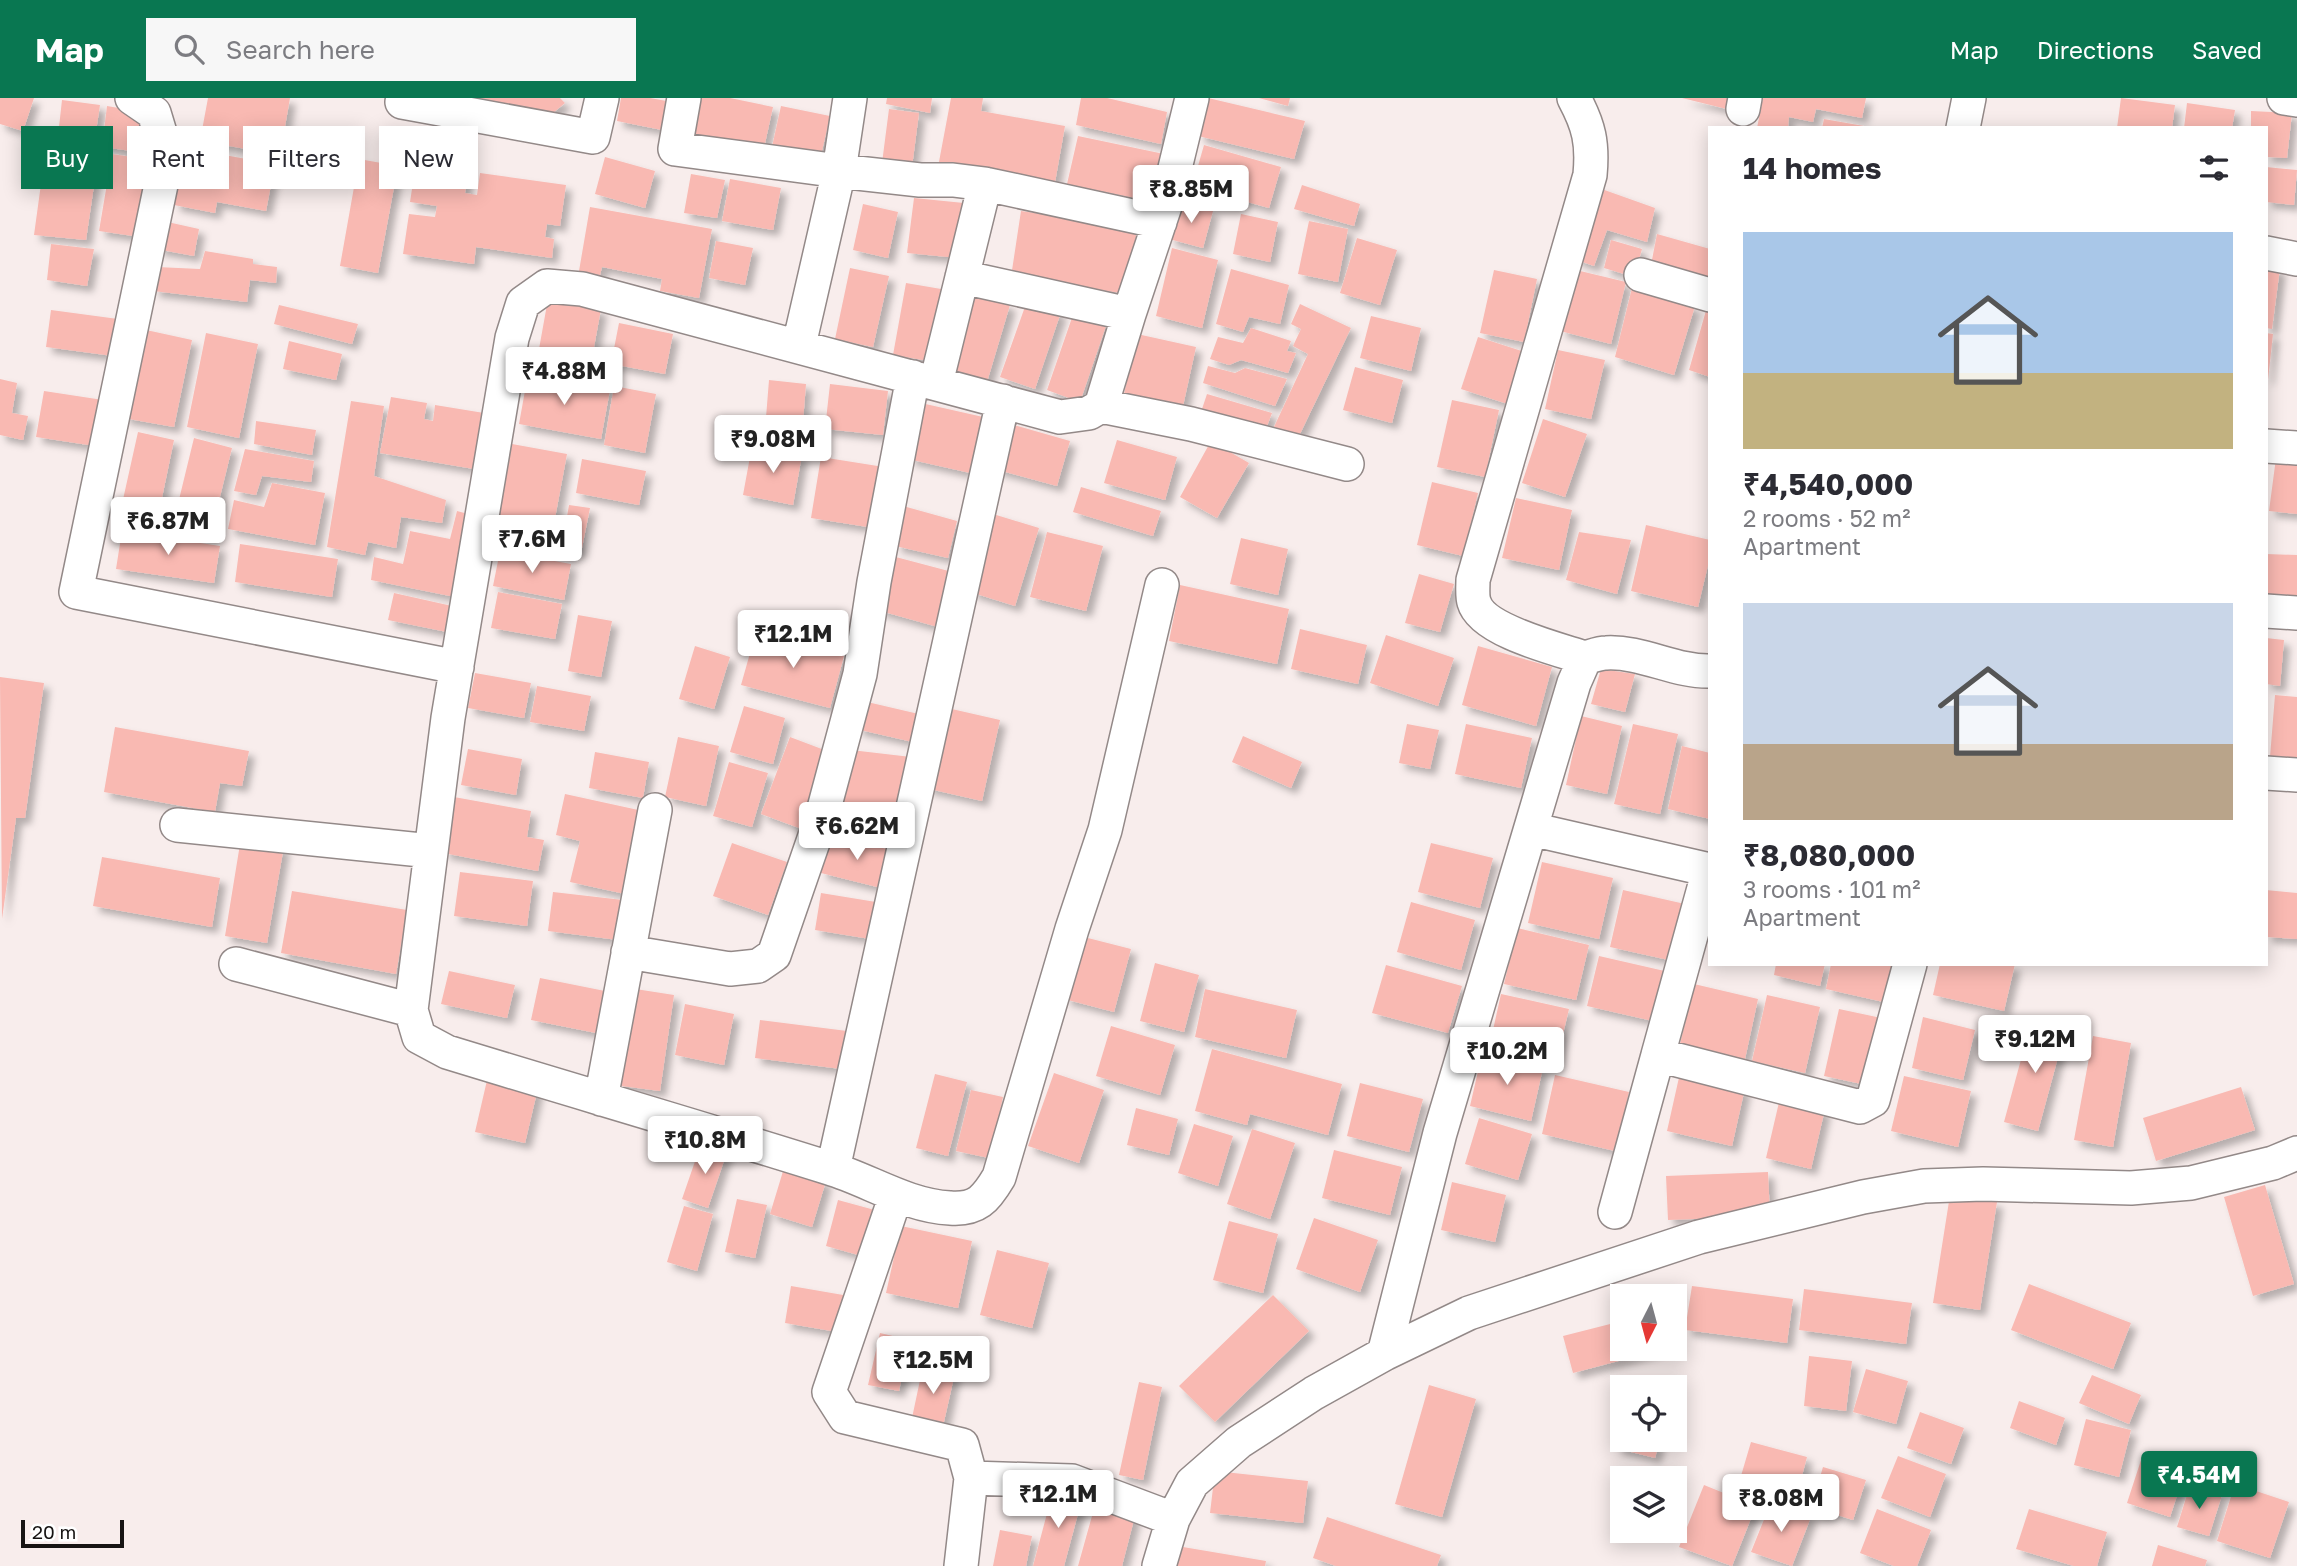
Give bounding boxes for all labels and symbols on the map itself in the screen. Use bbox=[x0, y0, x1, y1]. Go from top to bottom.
pin: ₹8.85M bbox=[1134, 166, 1248, 225]
pin: ₹4.88M bbox=[507, 348, 621, 407]
pin: ₹9.08M bbox=[716, 416, 830, 475]
pin: ₹6.87M bbox=[111, 498, 225, 557]
pin: ₹7.6M bbox=[483, 516, 581, 575]
pin: ₹12.1M bbox=[736, 610, 850, 670]
pin: ₹6.62M bbox=[800, 802, 914, 862]
pin: ₹9.12M bbox=[1978, 1016, 2092, 1075]
pin: ₹10.2M bbox=[1450, 1028, 1564, 1087]
pin: ₹10.8M bbox=[648, 1116, 762, 1176]
north arrow bbox=[1610, 1284, 1687, 1362]
pin: ₹12.5M bbox=[876, 1336, 990, 1396]
pin: ₹4.54M bbox=[2142, 1452, 2256, 1511]
pin: ₹12.1M bbox=[1001, 1470, 1115, 1530]
pin: ₹8.08M bbox=[1724, 1474, 1838, 1534]
scale bar bbox=[21, 1517, 124, 1549]

